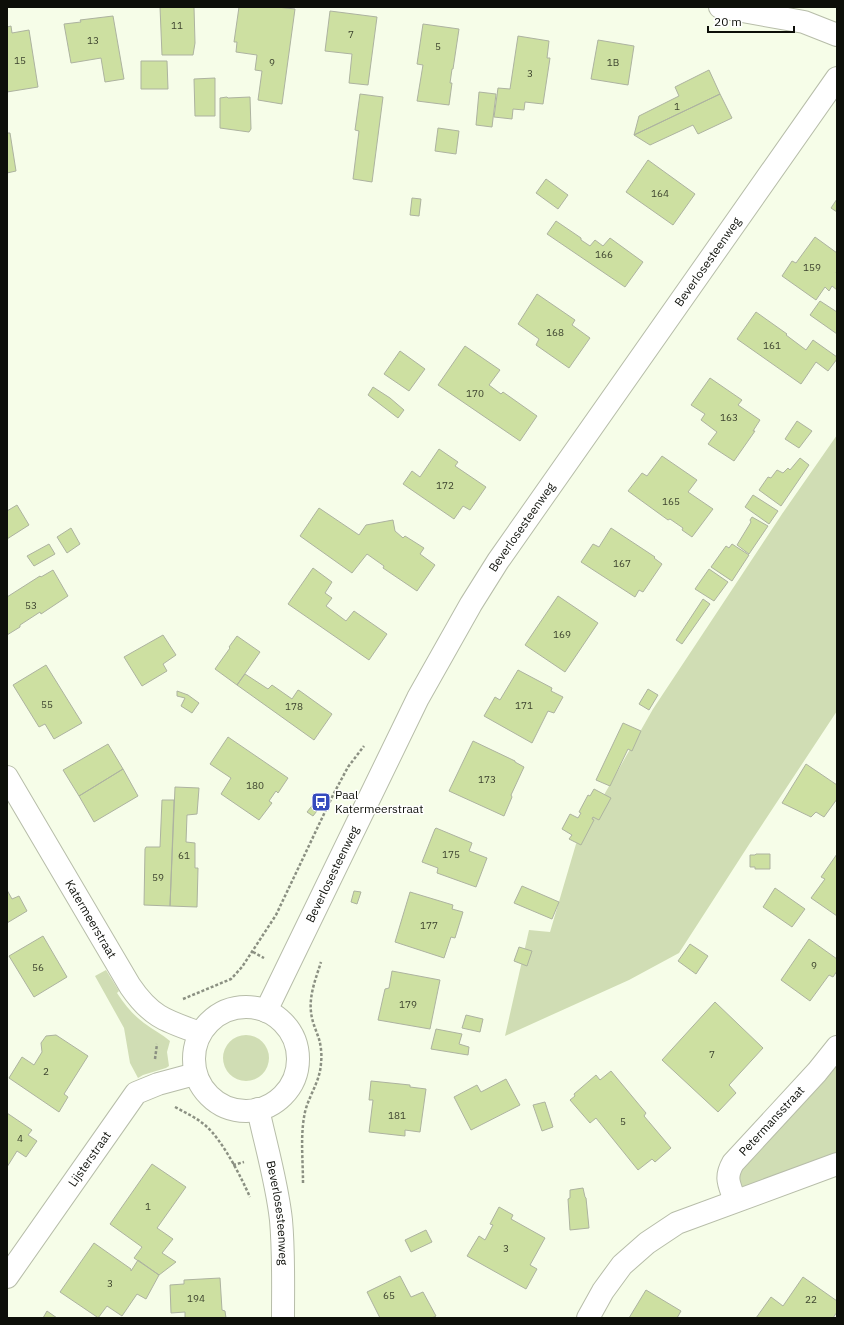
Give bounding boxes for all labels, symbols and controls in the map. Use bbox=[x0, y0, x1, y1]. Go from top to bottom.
scale bar bbox=[708, 8, 794, 34]
text: 20 m bbox=[714, 14, 742, 29]
house number: 11 bbox=[171, 19, 183, 32]
house number: 7 bbox=[348, 28, 354, 41]
house number: 13 bbox=[87, 34, 99, 47]
house number: 5 bbox=[435, 40, 441, 53]
house number: 15 bbox=[14, 54, 26, 67]
house number: 9 bbox=[269, 56, 275, 69]
house number: 1B bbox=[607, 56, 619, 69]
house number: 3 bbox=[527, 67, 533, 80]
house number: 1 bbox=[674, 100, 680, 113]
house number: 164 bbox=[651, 187, 669, 200]
street label: Beverlosesteenweg bbox=[671, 214, 744, 309]
house number: 166 bbox=[595, 248, 613, 261]
house number: 159 bbox=[803, 261, 821, 274]
house number: 168 bbox=[546, 326, 564, 339]
house number: 161 bbox=[763, 339, 781, 352]
house number: 170 bbox=[466, 387, 484, 400]
house number: 163 bbox=[720, 411, 738, 424]
house number: 172 bbox=[436, 479, 454, 492]
street label: Beverlosesteenweg bbox=[485, 479, 558, 574]
house number: 165 bbox=[662, 495, 680, 508]
house number: 167 bbox=[613, 557, 631, 570]
house number: 53 bbox=[25, 599, 37, 612]
house number: 169 bbox=[553, 628, 571, 641]
house number: 55 bbox=[41, 698, 53, 711]
house number: 171 bbox=[515, 699, 533, 712]
house number: 178 bbox=[285, 700, 303, 713]
house number: 173 bbox=[478, 773, 496, 786]
house number: 180 bbox=[246, 779, 264, 792]
place label: Paal Katermeerstraat bbox=[335, 787, 423, 816]
bus stop icon: Paal Katermeerstraat bbox=[310, 791, 332, 813]
street label: Beverlosesteenweg bbox=[302, 823, 362, 925]
house number: 175 bbox=[442, 848, 460, 861]
house number: 61 bbox=[178, 849, 190, 862]
house number: 59 bbox=[152, 871, 164, 884]
street label: Katermeerstraat bbox=[62, 877, 120, 961]
house number: 177 bbox=[420, 919, 438, 932]
house number: 9 bbox=[811, 959, 817, 972]
house number: 56 bbox=[32, 961, 44, 974]
house number: 179 bbox=[399, 998, 417, 1011]
house number: 7 bbox=[709, 1048, 715, 1061]
house number: 2 bbox=[43, 1065, 49, 1078]
street label: Petermansstraat bbox=[735, 1083, 807, 1159]
house number: 181 bbox=[388, 1109, 406, 1122]
house number: 5 bbox=[620, 1115, 626, 1128]
street label: Lijsterstraat bbox=[65, 1128, 114, 1189]
house number: 4 bbox=[17, 1132, 23, 1145]
street label: Beverlosesteenweg bbox=[263, 1159, 291, 1266]
house number: 1 bbox=[145, 1200, 151, 1213]
house number: 3 bbox=[503, 1242, 509, 1255]
house number: 3 bbox=[107, 1277, 113, 1290]
house number: 65 bbox=[383, 1289, 395, 1302]
house number: 194 bbox=[187, 1292, 205, 1305]
house number: 22 bbox=[805, 1293, 817, 1306]

